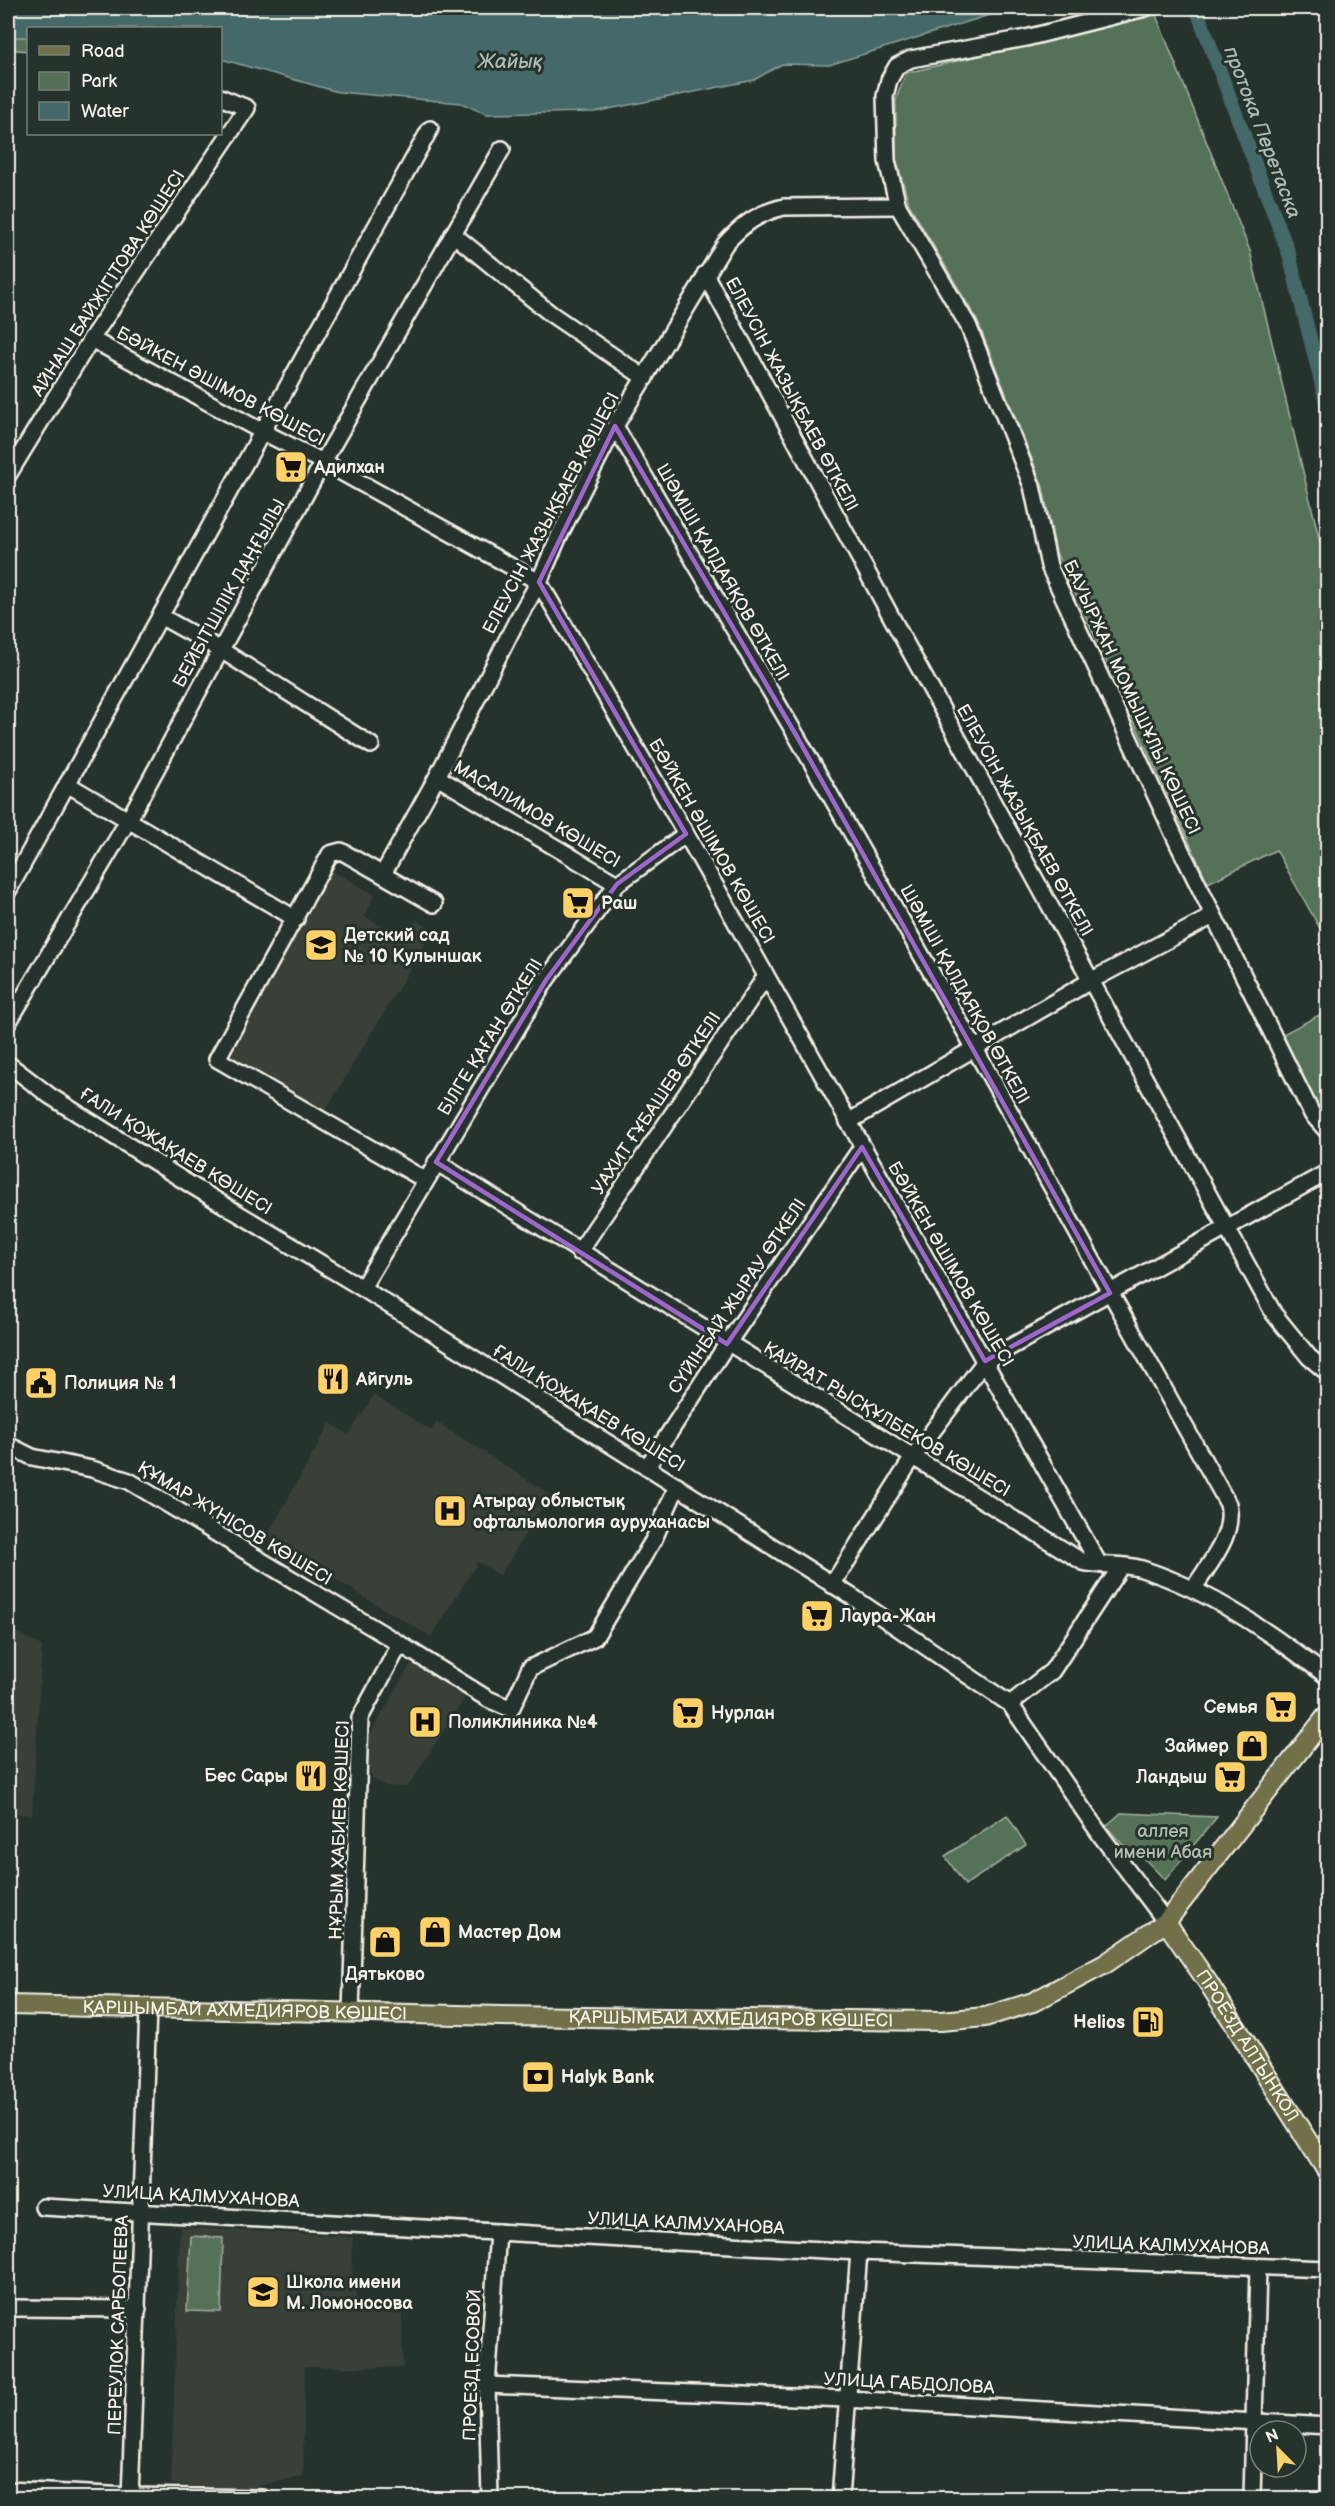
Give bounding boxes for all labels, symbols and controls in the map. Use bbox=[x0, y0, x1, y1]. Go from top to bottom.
legend bbox=[27, 27, 222, 135]
text: Road bbox=[81, 41, 125, 62]
water label: протока Перетаска bbox=[1218, 43, 1306, 222]
water label: Жайық bbox=[476, 50, 544, 74]
text: Park bbox=[81, 71, 117, 92]
text: Water bbox=[81, 101, 129, 122]
street label: АЙНАШ БАЙЖІГІТОВА КӨШЕСІ bbox=[27, 166, 190, 401]
street label: ЕЛЕУСІН ЖАЗЫҚБАЕВ ӨТКЕЛІ bbox=[721, 274, 862, 515]
street label: БӘЙКЕН ӘШІМОВ КӨШЕСІ bbox=[113, 322, 329, 450]
street label: ЕЛЕУСІН ЖАЗЫҚБАЕВ КӨШЕСІ bbox=[479, 389, 624, 638]
supermarket icon: Адилхан bbox=[273, 449, 309, 485]
place label: Адилхан bbox=[313, 457, 385, 478]
street label: ШӘМШІ ҚАЛДАЯҚОВ ӨТКЕЛІ bbox=[652, 460, 794, 685]
street label: БЕЙБІТШІЛІК ДАҢҒЫЛЫ bbox=[169, 495, 290, 691]
street label: БАУЫРЖАН МОМЫШҰЛЫ КӨШЕСІ bbox=[1059, 557, 1204, 838]
street label: ЕЛЕУСІН ЖАЗЫҚБАЕВ ӨТКЕЛІ bbox=[952, 701, 1097, 940]
street label: БӘЙКЕН ӘШІМОВ КӨШЕСІ bbox=[644, 735, 779, 947]
street label: МАСАЛИМОВ КӨШЕСІ bbox=[450, 756, 624, 872]
street label: ШӘМШІ ҚАЛДАЯҚОВ ӨТКЕЛІ bbox=[895, 881, 1034, 1108]
supermarket icon: Раш bbox=[560, 885, 596, 921]
place label: Раш bbox=[601, 893, 637, 914]
place label: Детский сад № 10 Кулыншак bbox=[344, 925, 482, 967]
school or university icon: Детский сад № 10 Кулыншак bbox=[303, 927, 339, 963]
street label: БІЛГЕ ҚАҒАН ӨТКЕЛІ bbox=[434, 955, 547, 1119]
street label: УАХИТ ҒҰБАШЕВ ӨТКЕЛІ bbox=[587, 1008, 725, 1199]
street label: ҒАЛИ ҚОЖАҚАЕВ КӨШЕСІ bbox=[76, 1083, 276, 1219]
street label: БӘЙКЕН ӘШІМОВ КӨШЕСІ bbox=[883, 1158, 1018, 1370]
street label: СҮЙІНБАЙ ЖЫРАУ ӨТКЕЛІ bbox=[664, 1195, 811, 1398]
street label: ҚАЙРАТ РЫСҚҰЛБЕКОВ КӨШЕСІ bbox=[760, 1337, 1014, 1502]
street label: ҒАЛИ ҚОЖАҚАЕВ КӨШЕСІ bbox=[489, 1340, 689, 1476]
restaurant icon: Айгуль bbox=[315, 1361, 351, 1397]
public building icon: Полиция № 1 bbox=[23, 1365, 59, 1401]
place label: Айгуль bbox=[355, 1369, 414, 1390]
place label: Полиция № 1 bbox=[64, 1373, 176, 1394]
street label: ҚҰМАР ЖҮНІСОВ КӨШЕСІ bbox=[134, 1457, 336, 1590]
place label: Атырау облыстық офтальмология ауруханасы bbox=[472, 1491, 710, 1533]
hospital icon: Атырау облыстық офтальмология ауруханасы bbox=[432, 1493, 468, 1529]
supermarket icon: Лаура-Жан bbox=[799, 1598, 835, 1634]
place label: Лаура-Жан bbox=[839, 1606, 936, 1627]
supermarket icon: Семья bbox=[1263, 1689, 1299, 1725]
supermarket icon: Нурлан bbox=[670, 1695, 706, 1731]
place label: Семья bbox=[1204, 1697, 1258, 1718]
place label: Нурлан bbox=[711, 1703, 775, 1724]
hospital icon: Поликлиника №4 bbox=[407, 1704, 443, 1740]
place label: Поликлиника №4 bbox=[448, 1712, 598, 1733]
street label: НҰРЫМ ХАБИЕВ КӨШЕСІ bbox=[325, 1720, 354, 1940]
shop icon: Займер bbox=[1234, 1728, 1270, 1764]
place label: Займер bbox=[1164, 1736, 1229, 1757]
restaurant icon: Бес Сары bbox=[293, 1758, 329, 1794]
supermarket icon: Ландыш bbox=[1212, 1759, 1248, 1795]
place label: Бес Сары bbox=[204, 1766, 288, 1787]
place label: Ландыш bbox=[1135, 1767, 1207, 1788]
park label: аллея имени Абая bbox=[1114, 1821, 1212, 1863]
shop icon: Мастер Дом bbox=[417, 1914, 453, 1950]
place label: Мастер Дом bbox=[458, 1922, 561, 1943]
shop icon: Дятьково bbox=[367, 1924, 403, 1960]
place label: Дятьково bbox=[345, 1964, 425, 1985]
street label: ПРОЕЗД АЛТЫНКОЛ bbox=[1191, 1966, 1303, 2126]
street label: ҚАРШЫМБАЙ АХМЕДИЯРОВ КӨШЕСІ bbox=[83, 1997, 407, 2025]
fuel station icon: Helios bbox=[1130, 2004, 1166, 2040]
street label: ҚАРШЫМБАЙ АХМЕДИЯРОВ КӨШЕСІ bbox=[569, 2007, 893, 2032]
place label: Helios bbox=[1073, 2012, 1125, 2033]
bank icon: Halyk Bank bbox=[520, 2059, 556, 2095]
place label: Halyk Bank bbox=[561, 2067, 655, 2088]
street label: УЛИЦА КАЛМУХАНОВА bbox=[102, 2181, 300, 2212]
street label: УЛИЦА КАЛМУХАНОВА bbox=[587, 2208, 785, 2239]
street label: ПЕРЕУЛОК САРБОПЕЕВА bbox=[104, 2215, 133, 2435]
street label: УЛИЦА КАЛМУХАНОВА bbox=[1072, 2232, 1270, 2259]
place label: Школа имени М. Ломоносова bbox=[286, 2272, 413, 2314]
school or university icon: Школа имени М. Ломоносова bbox=[245, 2274, 281, 2310]
street label: ПРОЕЗД ЕСОВОЙ bbox=[459, 2289, 486, 2441]
street label: УЛИЦА ГАБДОЛОВА bbox=[823, 2369, 995, 2398]
north arrow bbox=[1248, 2419, 1308, 2479]
text: N bbox=[1263, 2426, 1282, 2448]

